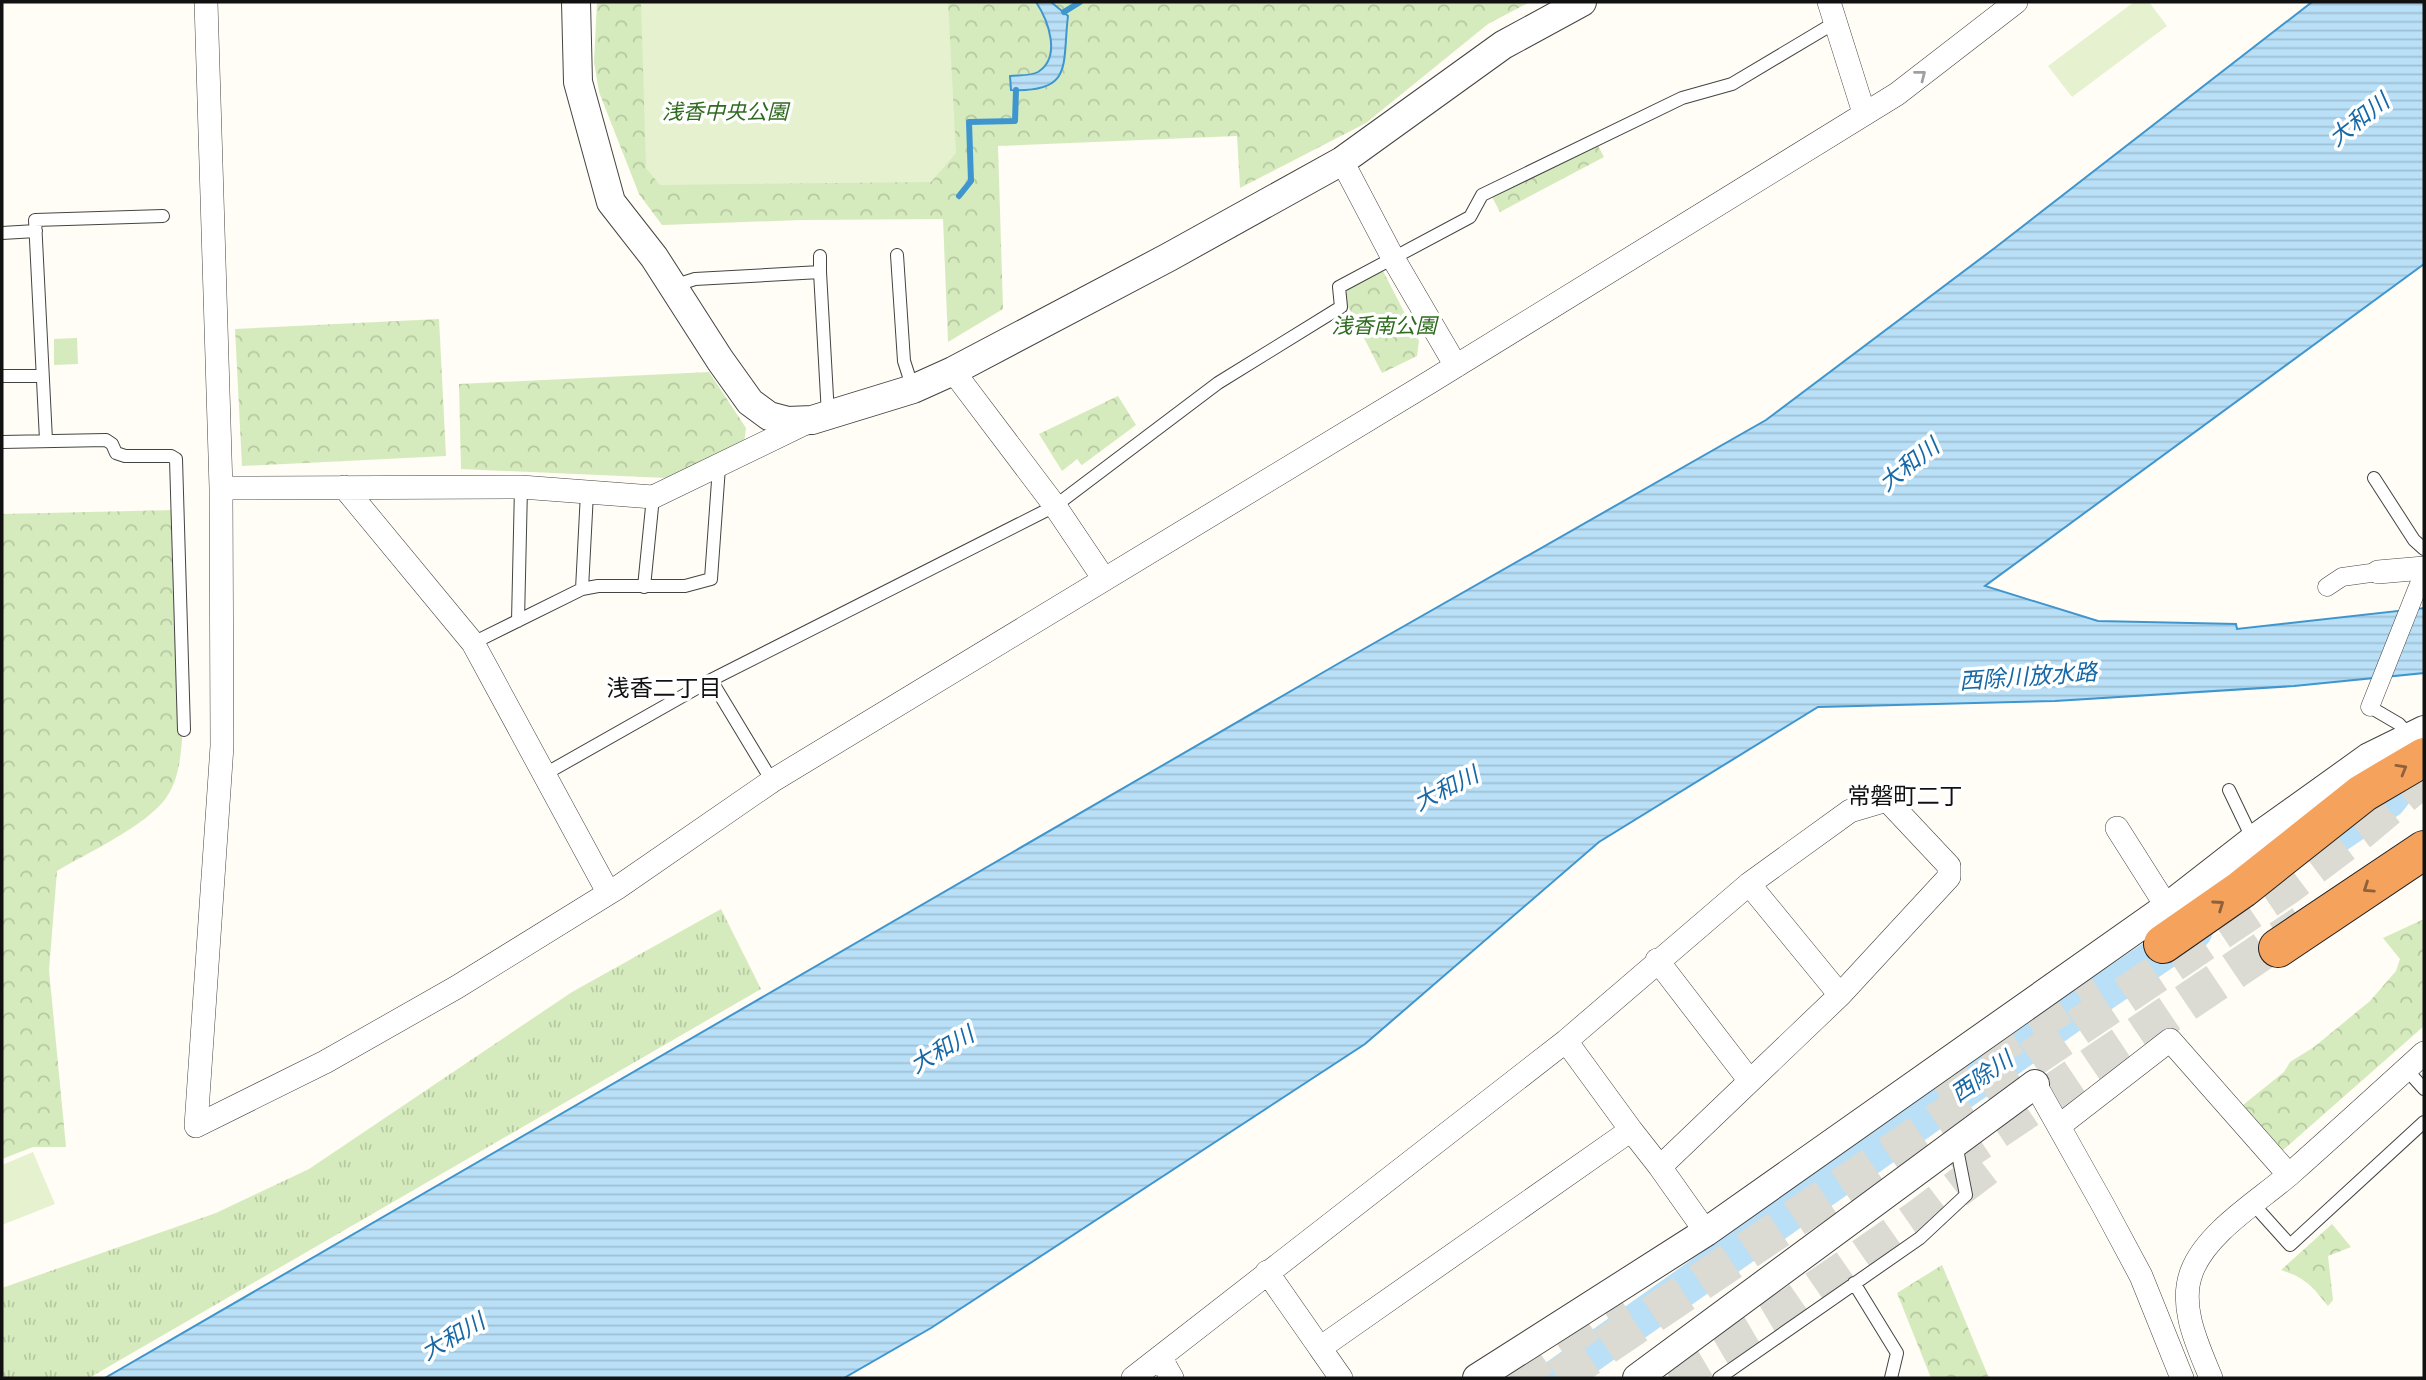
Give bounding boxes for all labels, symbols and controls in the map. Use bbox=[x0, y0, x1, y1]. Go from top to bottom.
one-way arrow bbox=[1913, 71, 1926, 84]
water label: 大和川 bbox=[2324, 87, 2396, 151]
park label: 浅香中央公園 bbox=[662, 100, 791, 124]
park label: 浅香南公園 bbox=[1332, 314, 1439, 338]
water label: 大和川 bbox=[1874, 432, 1946, 496]
water label: 西除川放水路 bbox=[1958, 660, 2100, 694]
district label: 浅香二丁目 bbox=[607, 676, 722, 701]
water label: 大和川 bbox=[1410, 761, 1485, 816]
one-way arrow bbox=[2394, 765, 2407, 778]
district label: 常磐町二丁 bbox=[1848, 784, 1963, 809]
one-way arrow bbox=[2362, 880, 2375, 893]
one-way arrow bbox=[2211, 901, 2224, 913]
water label: 大和川 bbox=[906, 1020, 981, 1078]
water label: 西除川 bbox=[1947, 1045, 2020, 1107]
water label: 大和川 bbox=[417, 1307, 492, 1365]

